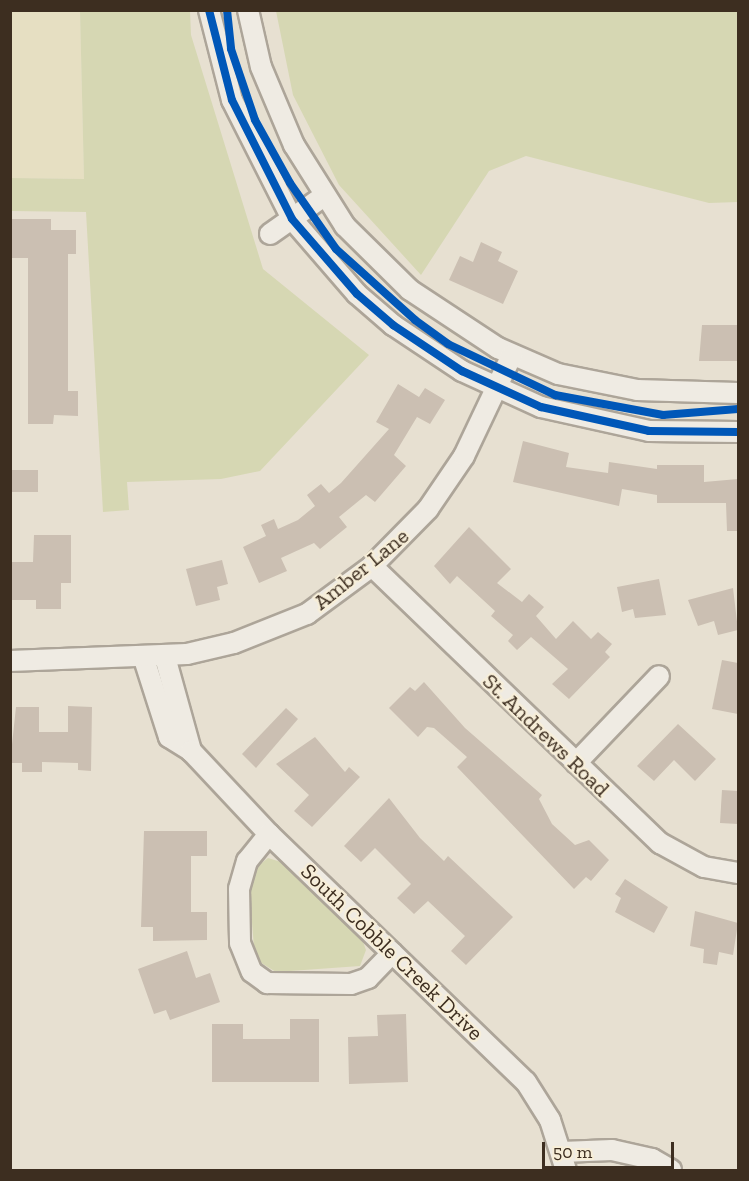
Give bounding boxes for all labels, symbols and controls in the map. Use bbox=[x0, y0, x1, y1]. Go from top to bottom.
street label: Amber Lane bbox=[308, 523, 414, 615]
street label: St. Andrews Road bbox=[477, 668, 615, 802]
street label: South Cobble Creek Drive bbox=[295, 858, 489, 1046]
scale bar bbox=[545, 1130, 677, 1168]
text: 50 m bbox=[553, 1141, 592, 1163]

